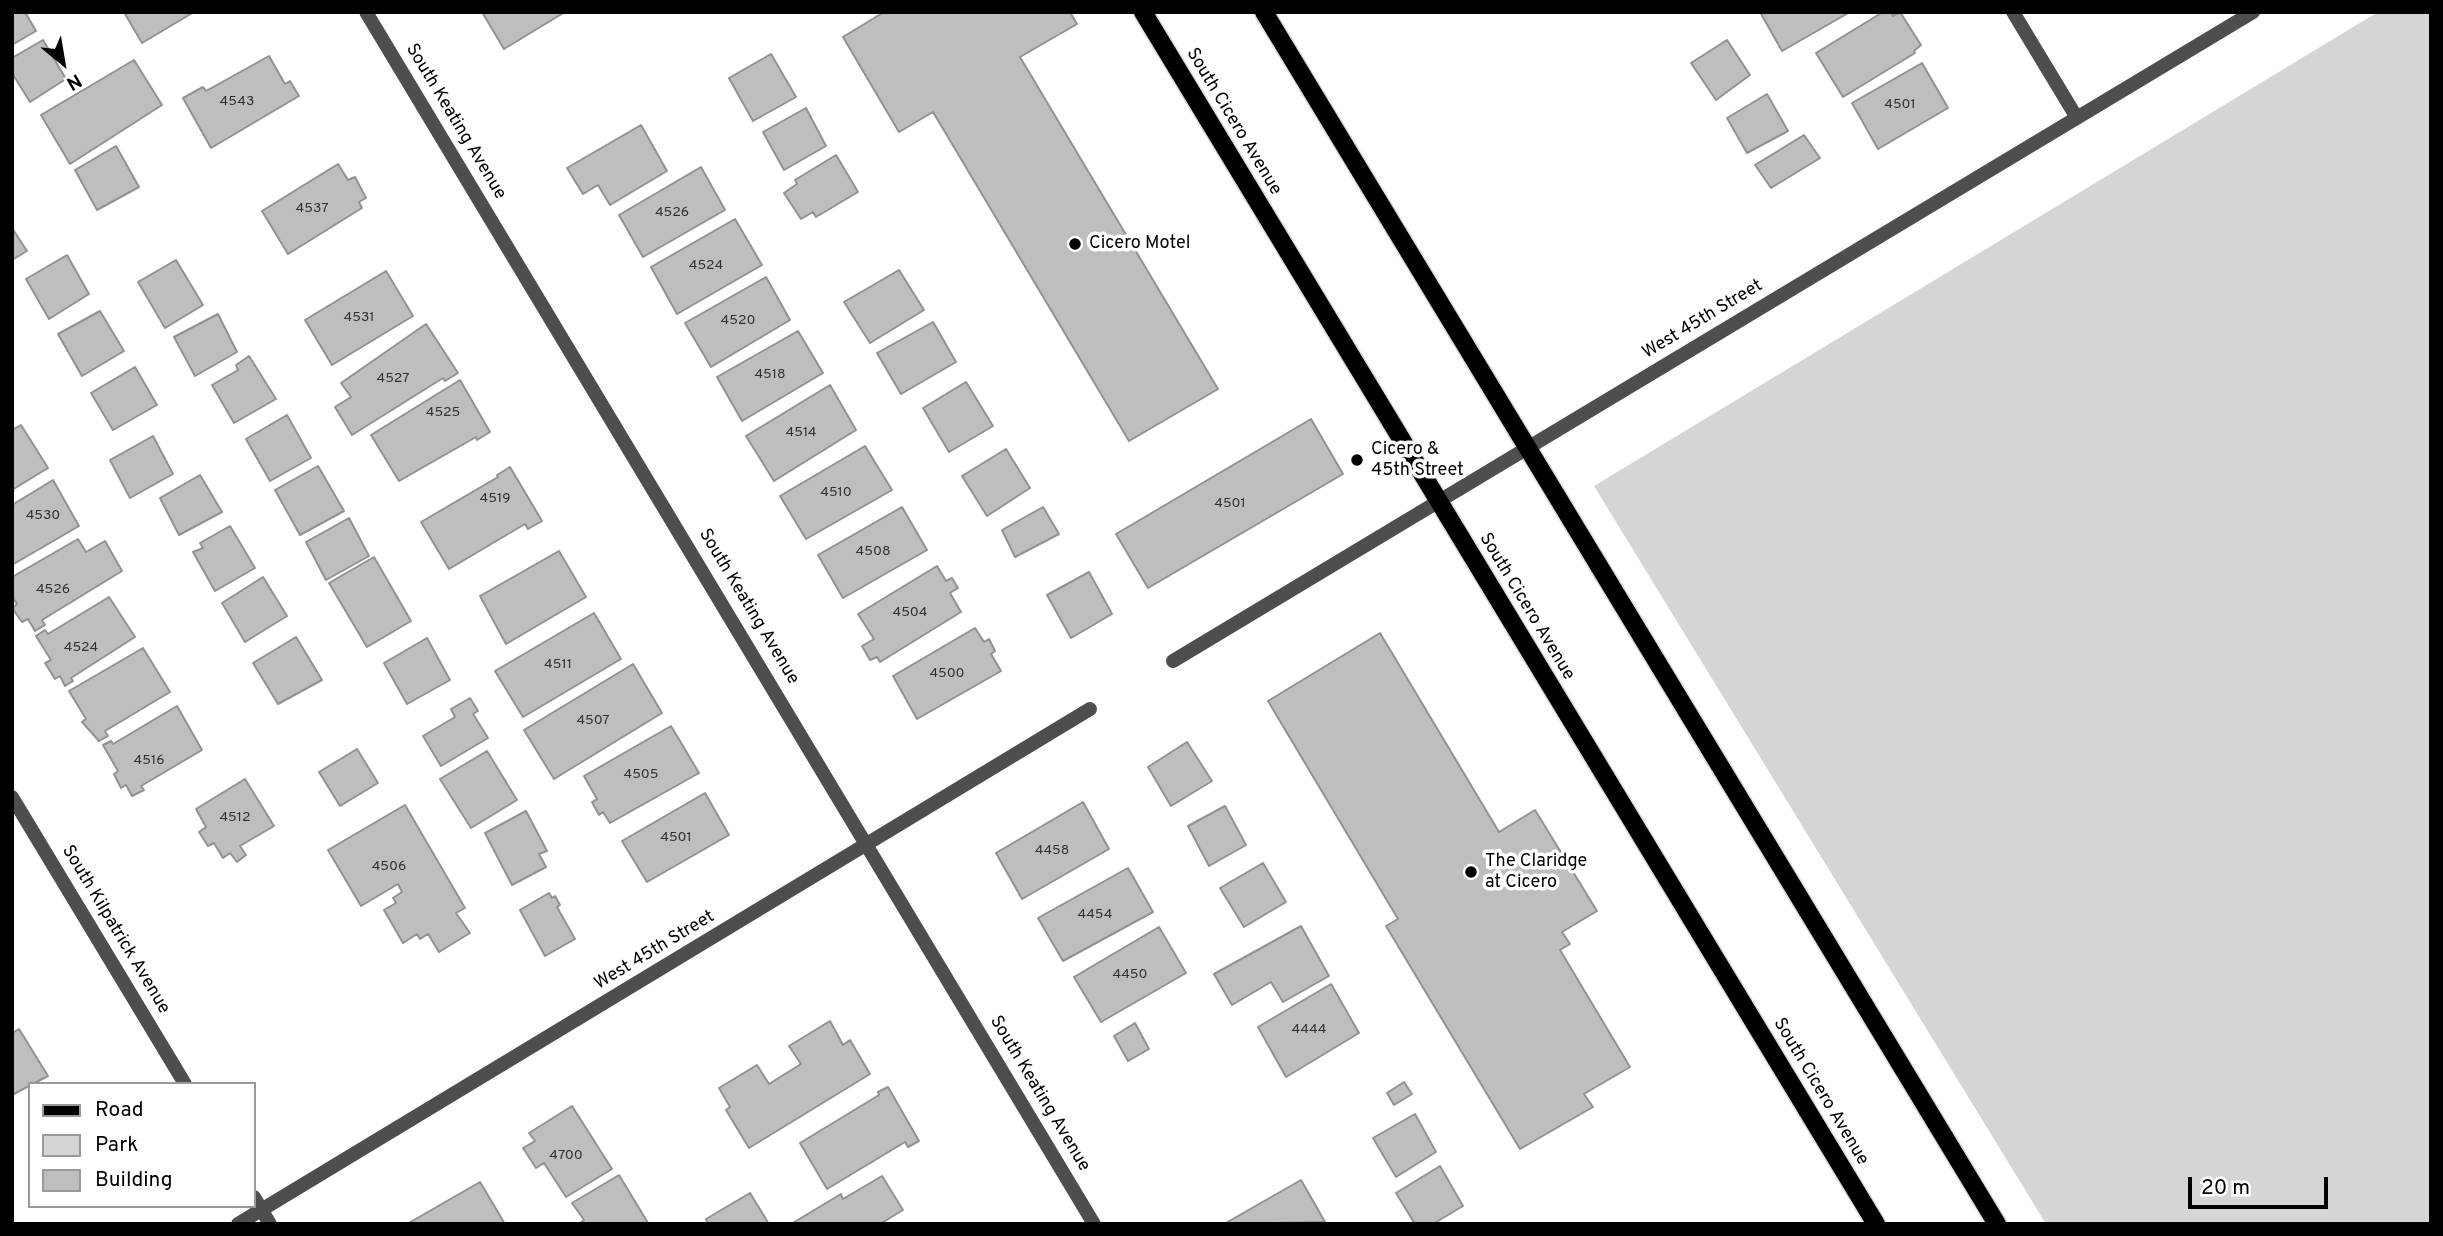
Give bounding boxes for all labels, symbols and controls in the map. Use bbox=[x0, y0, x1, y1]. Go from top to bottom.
north arrow bbox=[28, 28, 98, 98]
street label: South Keating Avenue bbox=[400, 40, 510, 204]
street label: South Cicero Avenue bbox=[1181, 45, 1285, 199]
text: N bbox=[62, 67, 85, 95]
house number: 4543 bbox=[220, 94, 254, 110]
house number: 4501 bbox=[1884, 97, 1916, 113]
house number: 4537 bbox=[296, 201, 328, 217]
house number: 4526 bbox=[655, 205, 689, 221]
place label: Cicero Motel bbox=[1089, 233, 1190, 255]
marker: Cicero Motel bbox=[1067, 236, 1083, 252]
house number: 4524 bbox=[689, 258, 723, 274]
street label: West 45th Street bbox=[1639, 276, 1767, 364]
house number: 4531 bbox=[343, 310, 375, 326]
house number: 4520 bbox=[721, 313, 755, 329]
house number: 4518 bbox=[754, 367, 786, 383]
house number: 4527 bbox=[376, 371, 410, 387]
house number: 4525 bbox=[426, 405, 460, 421]
house number: 4514 bbox=[785, 425, 817, 441]
place label: Cicero & 45th Street bbox=[1371, 439, 1464, 482]
marker: Cicero & 45th Street bbox=[1349, 452, 1365, 468]
house number: 4510 bbox=[820, 485, 852, 501]
house number: 4519 bbox=[480, 491, 510, 507]
house number: 4501 bbox=[1214, 496, 1246, 512]
house number: 4530 bbox=[26, 508, 60, 524]
street label: South Keating Avenue bbox=[693, 525, 803, 689]
street label: South Cicero Avenue bbox=[1474, 530, 1578, 684]
house number: 4508 bbox=[856, 544, 890, 560]
house number: 4526 bbox=[36, 582, 70, 598]
house number: 4504 bbox=[892, 605, 928, 621]
house number: 4524 bbox=[64, 640, 98, 656]
house number: 4511 bbox=[544, 657, 572, 673]
house number: 4500 bbox=[929, 666, 965, 682]
house number: 4507 bbox=[576, 713, 610, 729]
house number: 4516 bbox=[134, 753, 164, 769]
house number: 4505 bbox=[623, 767, 659, 783]
house number: 4512 bbox=[219, 810, 251, 826]
house number: 4501 bbox=[660, 830, 692, 846]
street label: South Kilpatrick Avenue bbox=[56, 842, 174, 1018]
house number: 4458 bbox=[1035, 843, 1069, 859]
place label: The Claridge at Cicero bbox=[1485, 851, 1587, 894]
house number: 4506 bbox=[372, 859, 406, 875]
marker: The Claridge at Cicero bbox=[1463, 864, 1479, 880]
street label: West 45th Street bbox=[591, 907, 719, 995]
house number: 4454 bbox=[1077, 907, 1113, 923]
house number: 4450 bbox=[1112, 967, 1148, 983]
street label: South Keating Avenue bbox=[984, 1012, 1094, 1176]
street label: South Cicero Avenue bbox=[1768, 1015, 1872, 1169]
house number: 4444 bbox=[1292, 1022, 1326, 1038]
legend bbox=[28, 1082, 256, 1208]
text: Road bbox=[95, 1097, 144, 1124]
text: Park bbox=[95, 1132, 138, 1159]
house number: 4700 bbox=[549, 1148, 583, 1164]
scale bar bbox=[2191, 1162, 2331, 1206]
text: Building bbox=[95, 1167, 173, 1194]
text: 20 m bbox=[2201, 1175, 2250, 1202]

